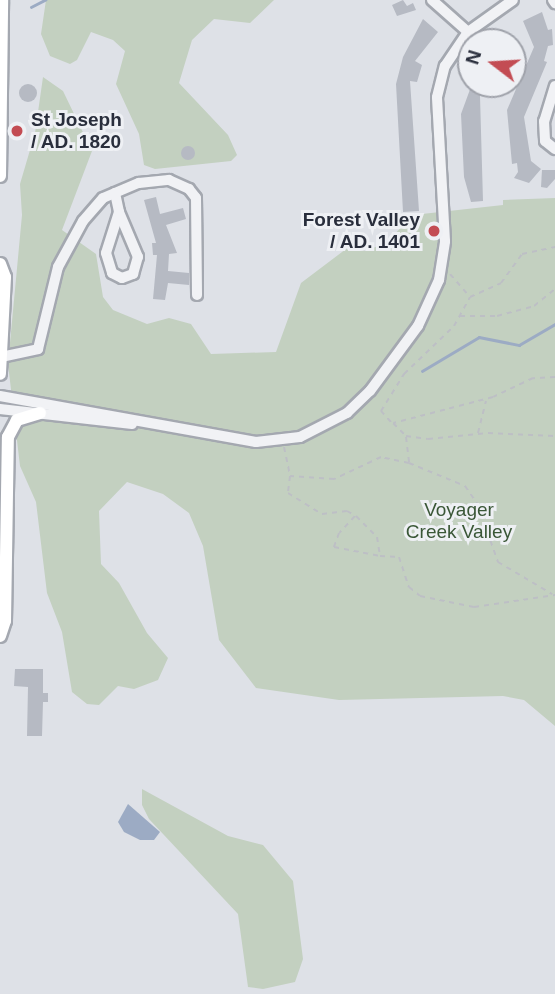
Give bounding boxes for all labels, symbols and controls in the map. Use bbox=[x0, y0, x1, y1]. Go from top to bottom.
north arrow bbox=[457, 28, 527, 98]
text: N bbox=[461, 48, 485, 67]
place label: St Joseph / AD. 1820 bbox=[31, 109, 122, 153]
marker: St Joseph / AD. 1820 bbox=[9, 123, 25, 139]
place label: Forest Valley / AD. 1401 bbox=[303, 209, 420, 253]
marker: Forest Valley / AD. 1401 bbox=[426, 223, 442, 239]
park label: Voyager Creek Valley bbox=[406, 499, 512, 543]

